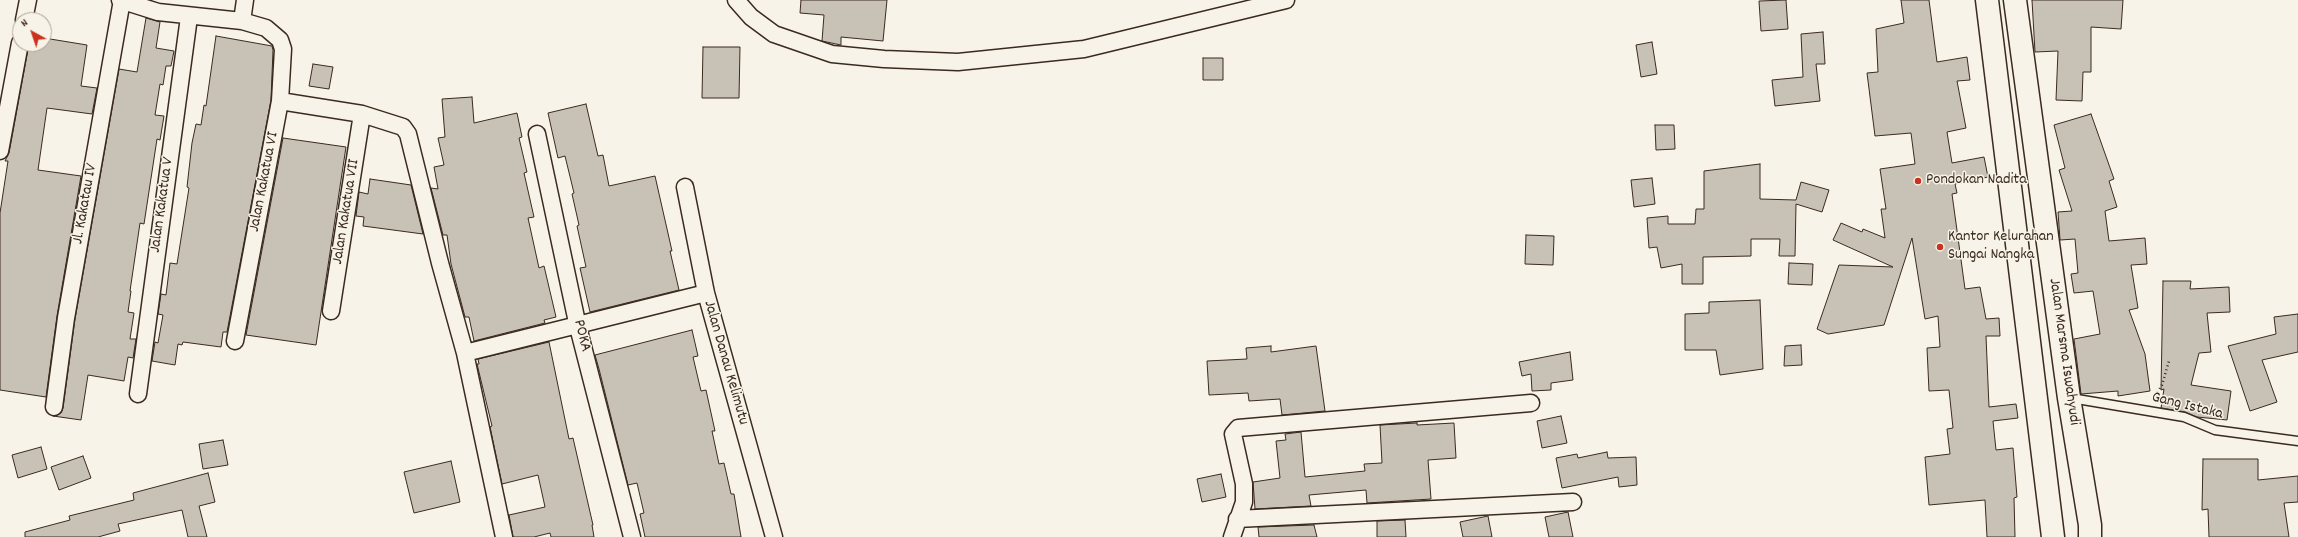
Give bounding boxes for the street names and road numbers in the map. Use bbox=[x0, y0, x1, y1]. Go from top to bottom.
street label: Jalan Kakatua VI bbox=[246, 130, 284, 234]
street label: Jalan Kakatua V bbox=[147, 156, 179, 254]
street label: Jalan Kakatua VII bbox=[329, 158, 365, 266]
street label: Jl. Kakatau IV bbox=[69, 162, 103, 246]
street label: Jalan Marsma Iswahyudi bbox=[2043, 277, 2083, 427]
street label: Jalan Danau Kelimutu bbox=[698, 298, 752, 428]
street label: POKA bbox=[568, 318, 594, 354]
street label: Gang Istaka bbox=[2149, 389, 2225, 425]

